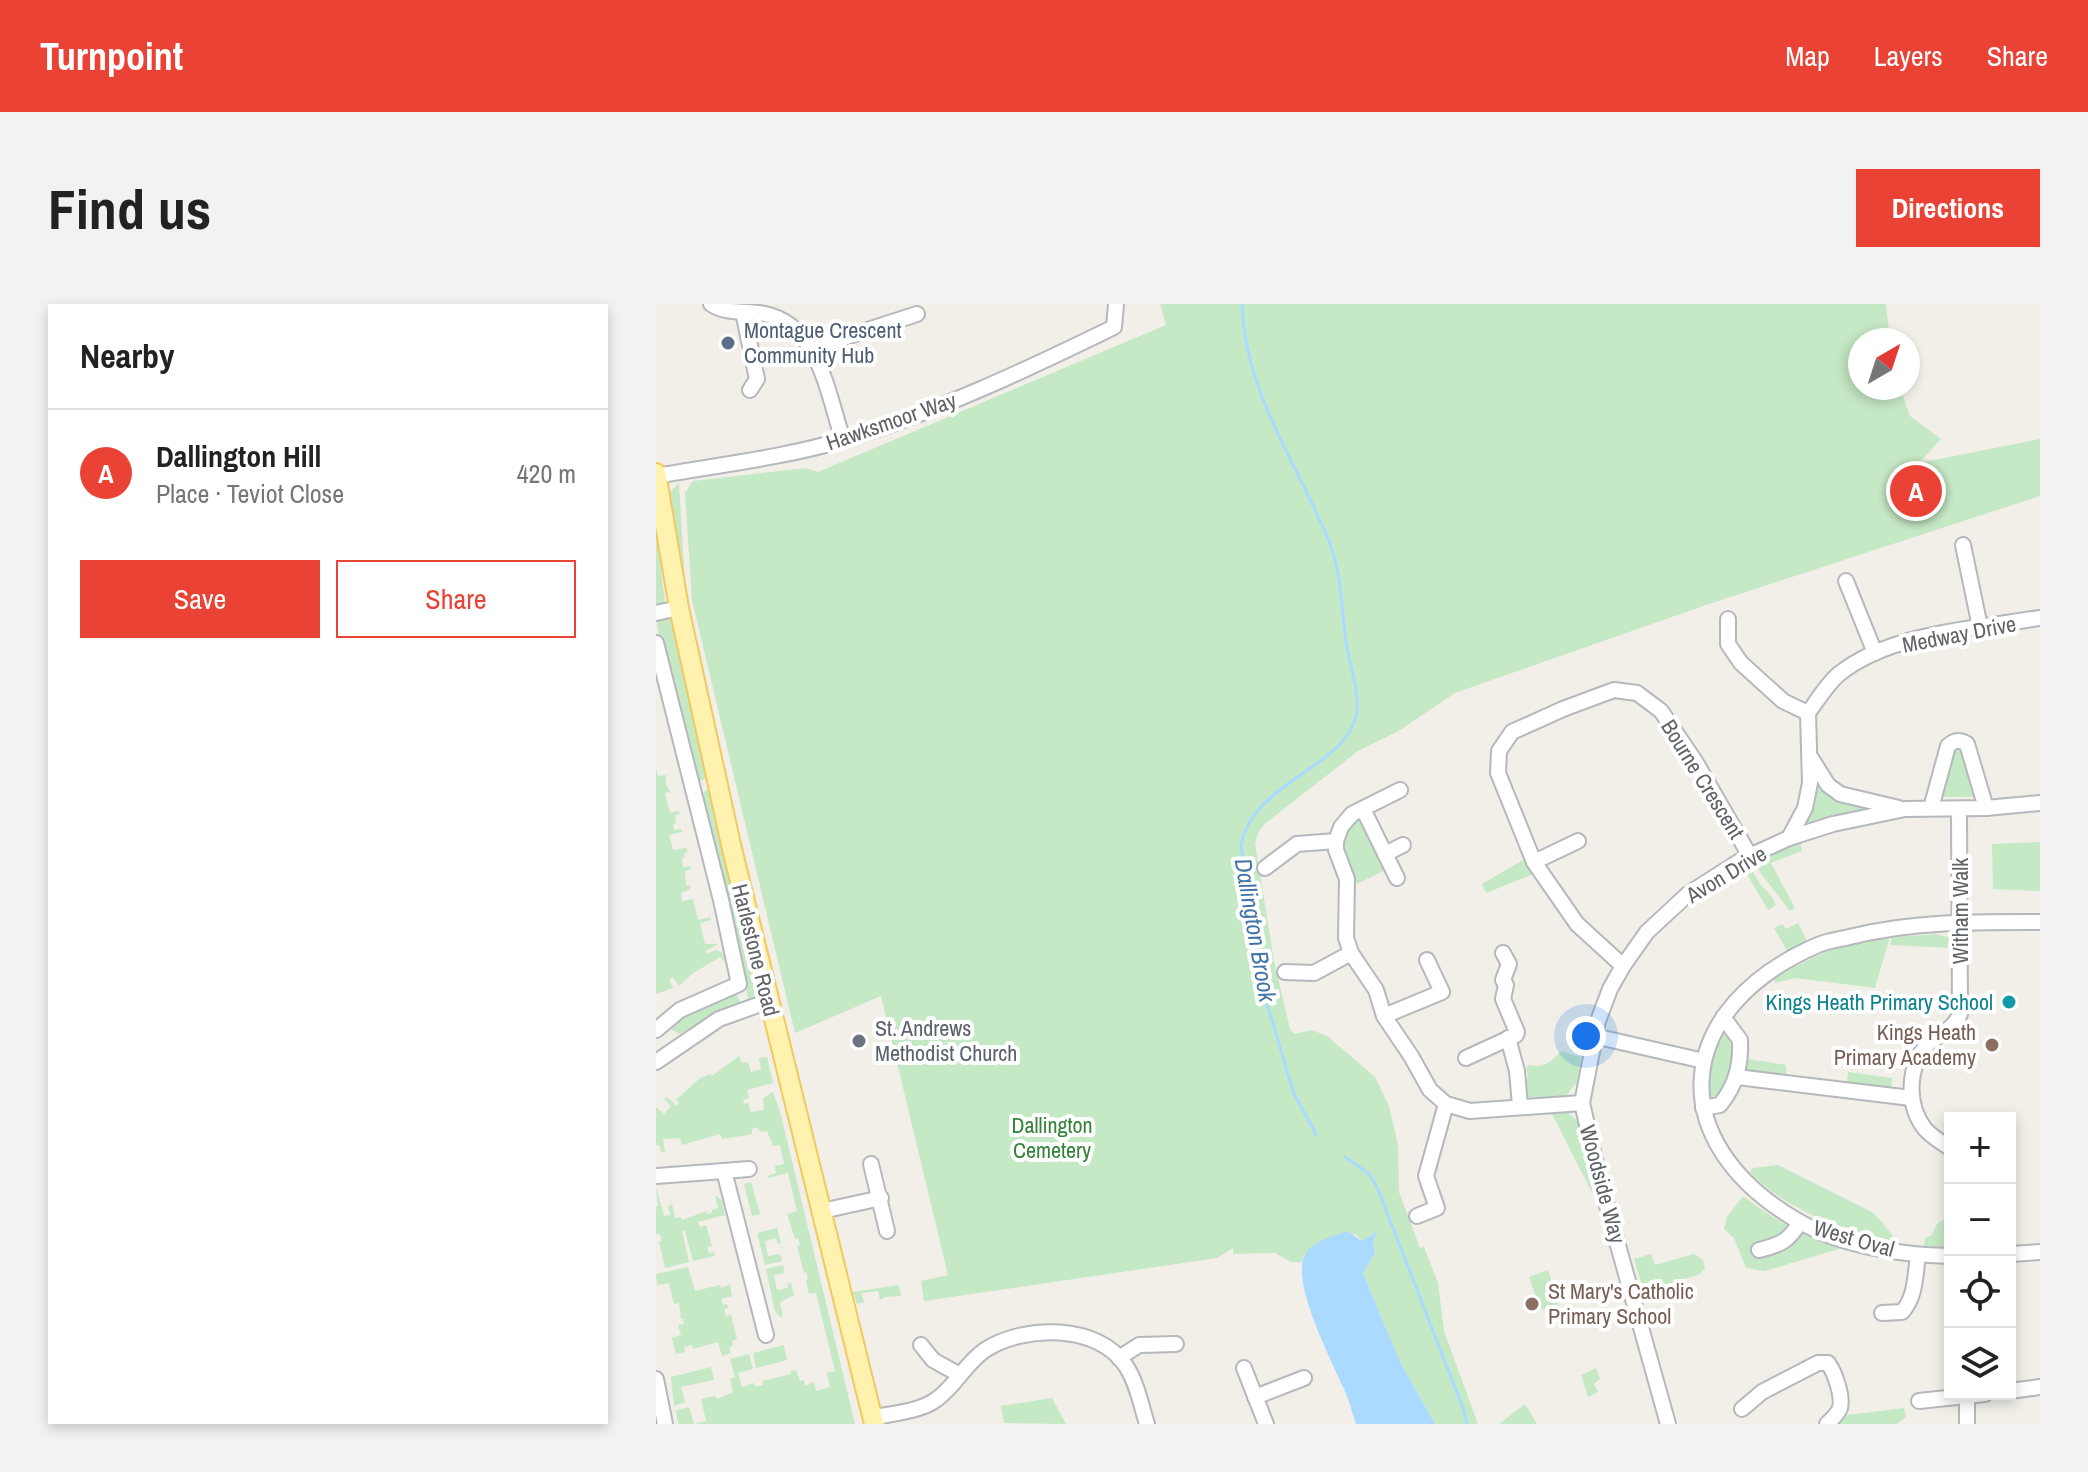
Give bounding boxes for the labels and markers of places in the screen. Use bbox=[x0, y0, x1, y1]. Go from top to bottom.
place label: Montague Crescent Community Hub bbox=[744, 315, 901, 370]
marker: Montague Crescent Community Hub bbox=[719, 334, 737, 352]
pin: A bbox=[1890, 461, 1942, 521]
place label: Kings Heath Primary School bbox=[1765, 987, 1993, 1017]
marker: Kings Heath Primary School bbox=[2000, 993, 2018, 1011]
place label: St. Andrews Methodist Church bbox=[875, 1013, 1017, 1068]
place label: Kings Heath Primary Academy bbox=[1834, 1017, 1976, 1072]
marker: St. Andrews Methodist Church bbox=[850, 1032, 868, 1050]
marker: Kings Heath Primary Academy bbox=[1983, 1036, 2001, 1054]
place label: St Mary's Catholic Primary School bbox=[1548, 1276, 1694, 1331]
marker: St Mary's Catholic Primary School bbox=[1523, 1295, 1541, 1313]

